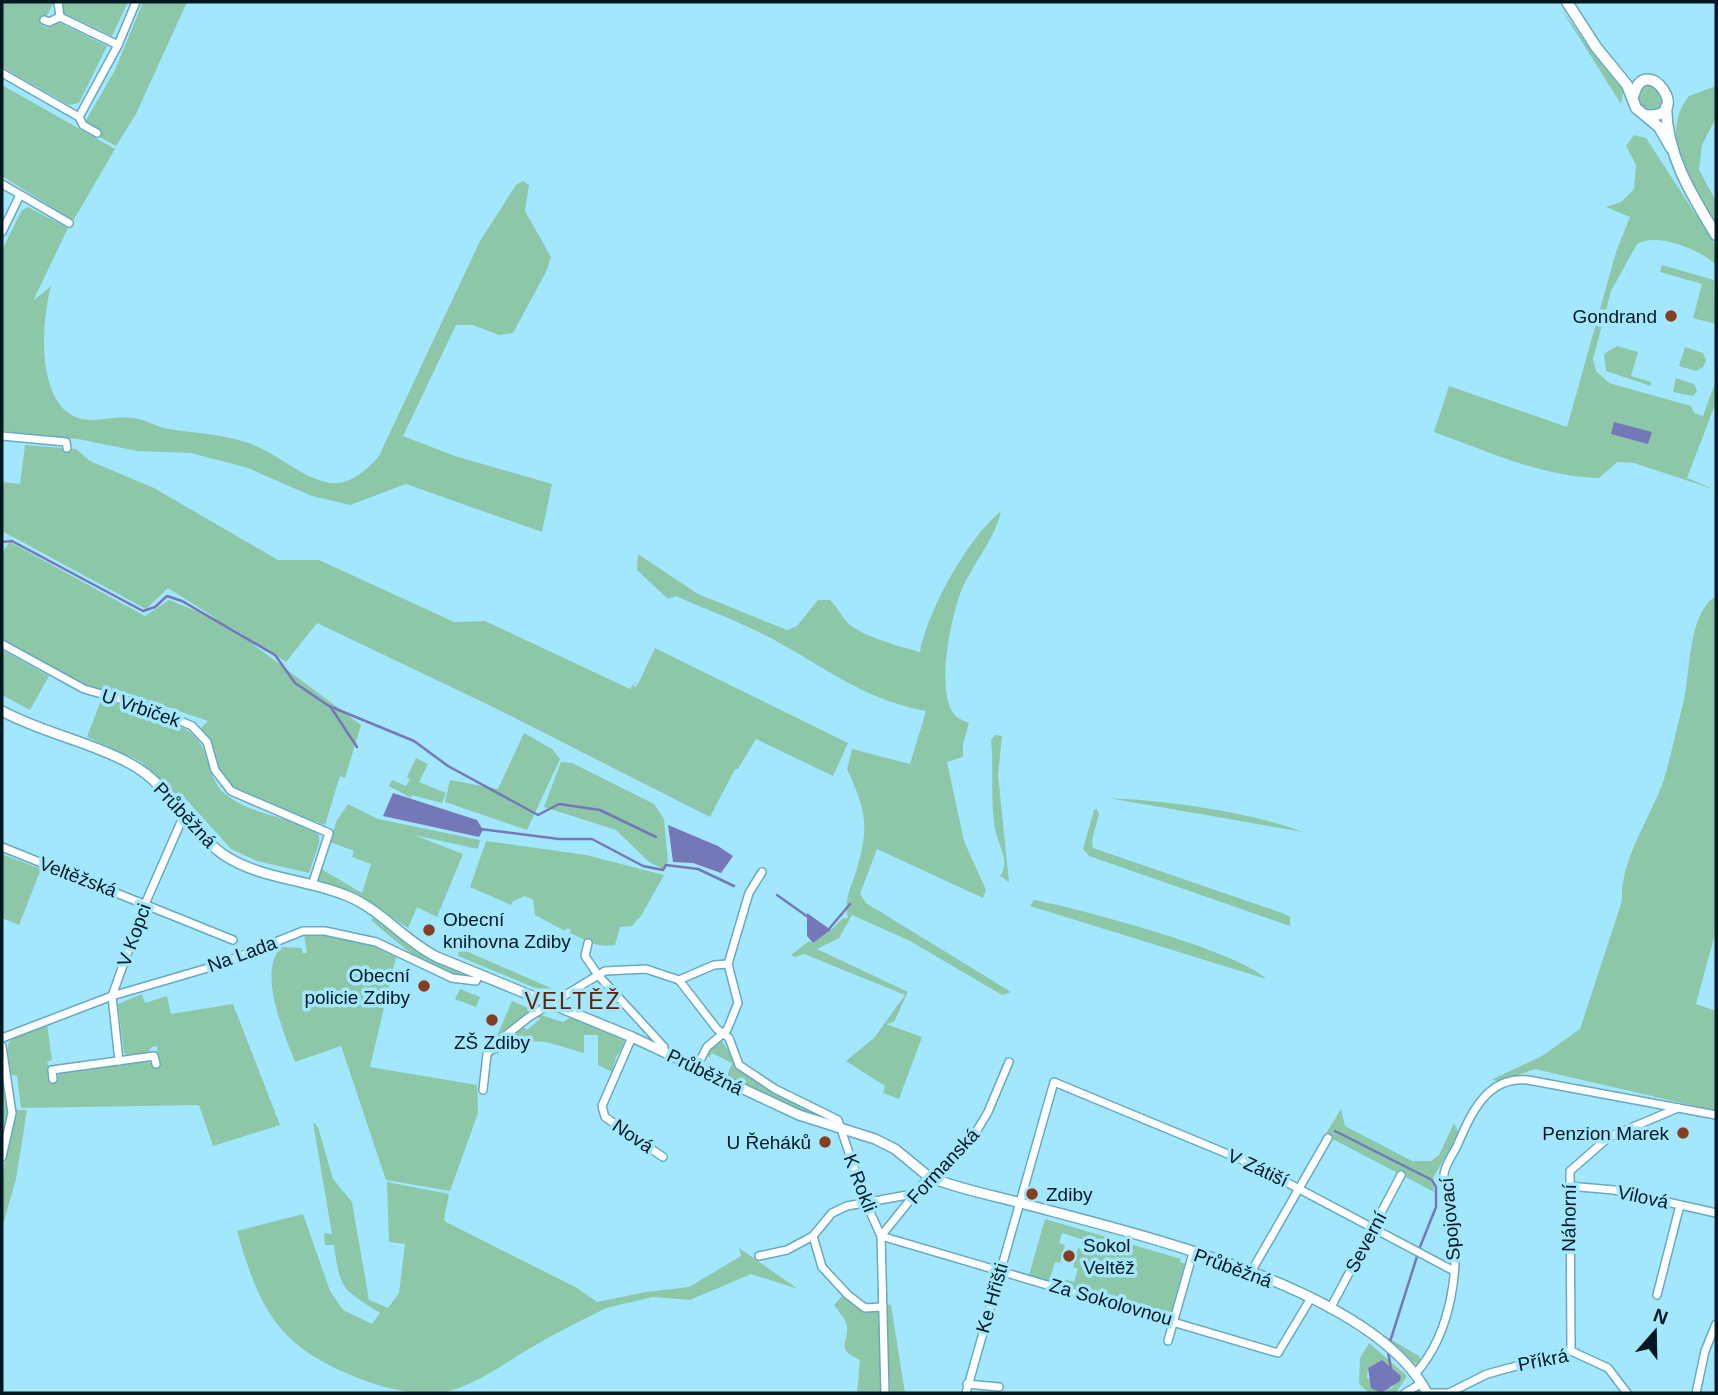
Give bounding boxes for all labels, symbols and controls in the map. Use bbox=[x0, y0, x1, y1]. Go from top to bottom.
place label: Gondrand bbox=[1572, 306, 1657, 327]
marker: Gondrand bbox=[1663, 308, 1679, 324]
street label: U Vrbiček bbox=[99, 685, 183, 731]
street label: Průběžná bbox=[150, 778, 221, 852]
street label: Veltěžská bbox=[36, 853, 120, 902]
street label: V Kopci bbox=[113, 901, 155, 969]
place label: Obecní knihovna Zdiby bbox=[443, 909, 571, 952]
marker: Obecní knihovna Zdiby bbox=[421, 922, 437, 938]
street label: Na Lada bbox=[205, 932, 280, 976]
place label: Obecní policie Zdiby bbox=[304, 965, 411, 1008]
marker: Obecní policie Zdiby bbox=[416, 978, 432, 994]
district label: VELTĚŽ bbox=[524, 988, 622, 1014]
marker: ZŠ Zdiby bbox=[484, 1012, 500, 1028]
place label: ZŠ Zdiby bbox=[454, 1032, 531, 1053]
street label: Průběžná bbox=[664, 1045, 747, 1099]
street label: Nová bbox=[609, 1115, 658, 1157]
place label: Penzion Marek bbox=[1542, 1123, 1669, 1144]
street label: Formanská bbox=[903, 1124, 983, 1208]
marker: Penzion Marek bbox=[1675, 1125, 1691, 1141]
place label: U Řeháků bbox=[727, 1132, 811, 1153]
marker: U Řeháků bbox=[817, 1134, 833, 1150]
street label: V Zátiší bbox=[1224, 1145, 1292, 1191]
street label: K Rokli bbox=[839, 1151, 881, 1215]
street label: Spojovací bbox=[1436, 1176, 1464, 1261]
street label: Vilová bbox=[1616, 1181, 1671, 1213]
street label: Náhorní bbox=[1558, 1183, 1580, 1252]
place label: Zdiby bbox=[1046, 1184, 1093, 1205]
marker: Zdiby bbox=[1024, 1186, 1040, 1202]
street label: Severní bbox=[1341, 1208, 1391, 1276]
place label: Sokol Veltěž bbox=[1083, 1235, 1135, 1278]
street label: Průběžná bbox=[1191, 1244, 1275, 1292]
marker: Sokol Veltěž bbox=[1061, 1248, 1077, 1264]
street label: Ke Hřišti bbox=[972, 1261, 1012, 1335]
street label: Za Sokolovnou bbox=[1047, 1274, 1175, 1330]
north arrow bbox=[1620, 1297, 1690, 1367]
text: N bbox=[1651, 1304, 1671, 1329]
street label: Příkrá bbox=[1516, 1345, 1570, 1375]

